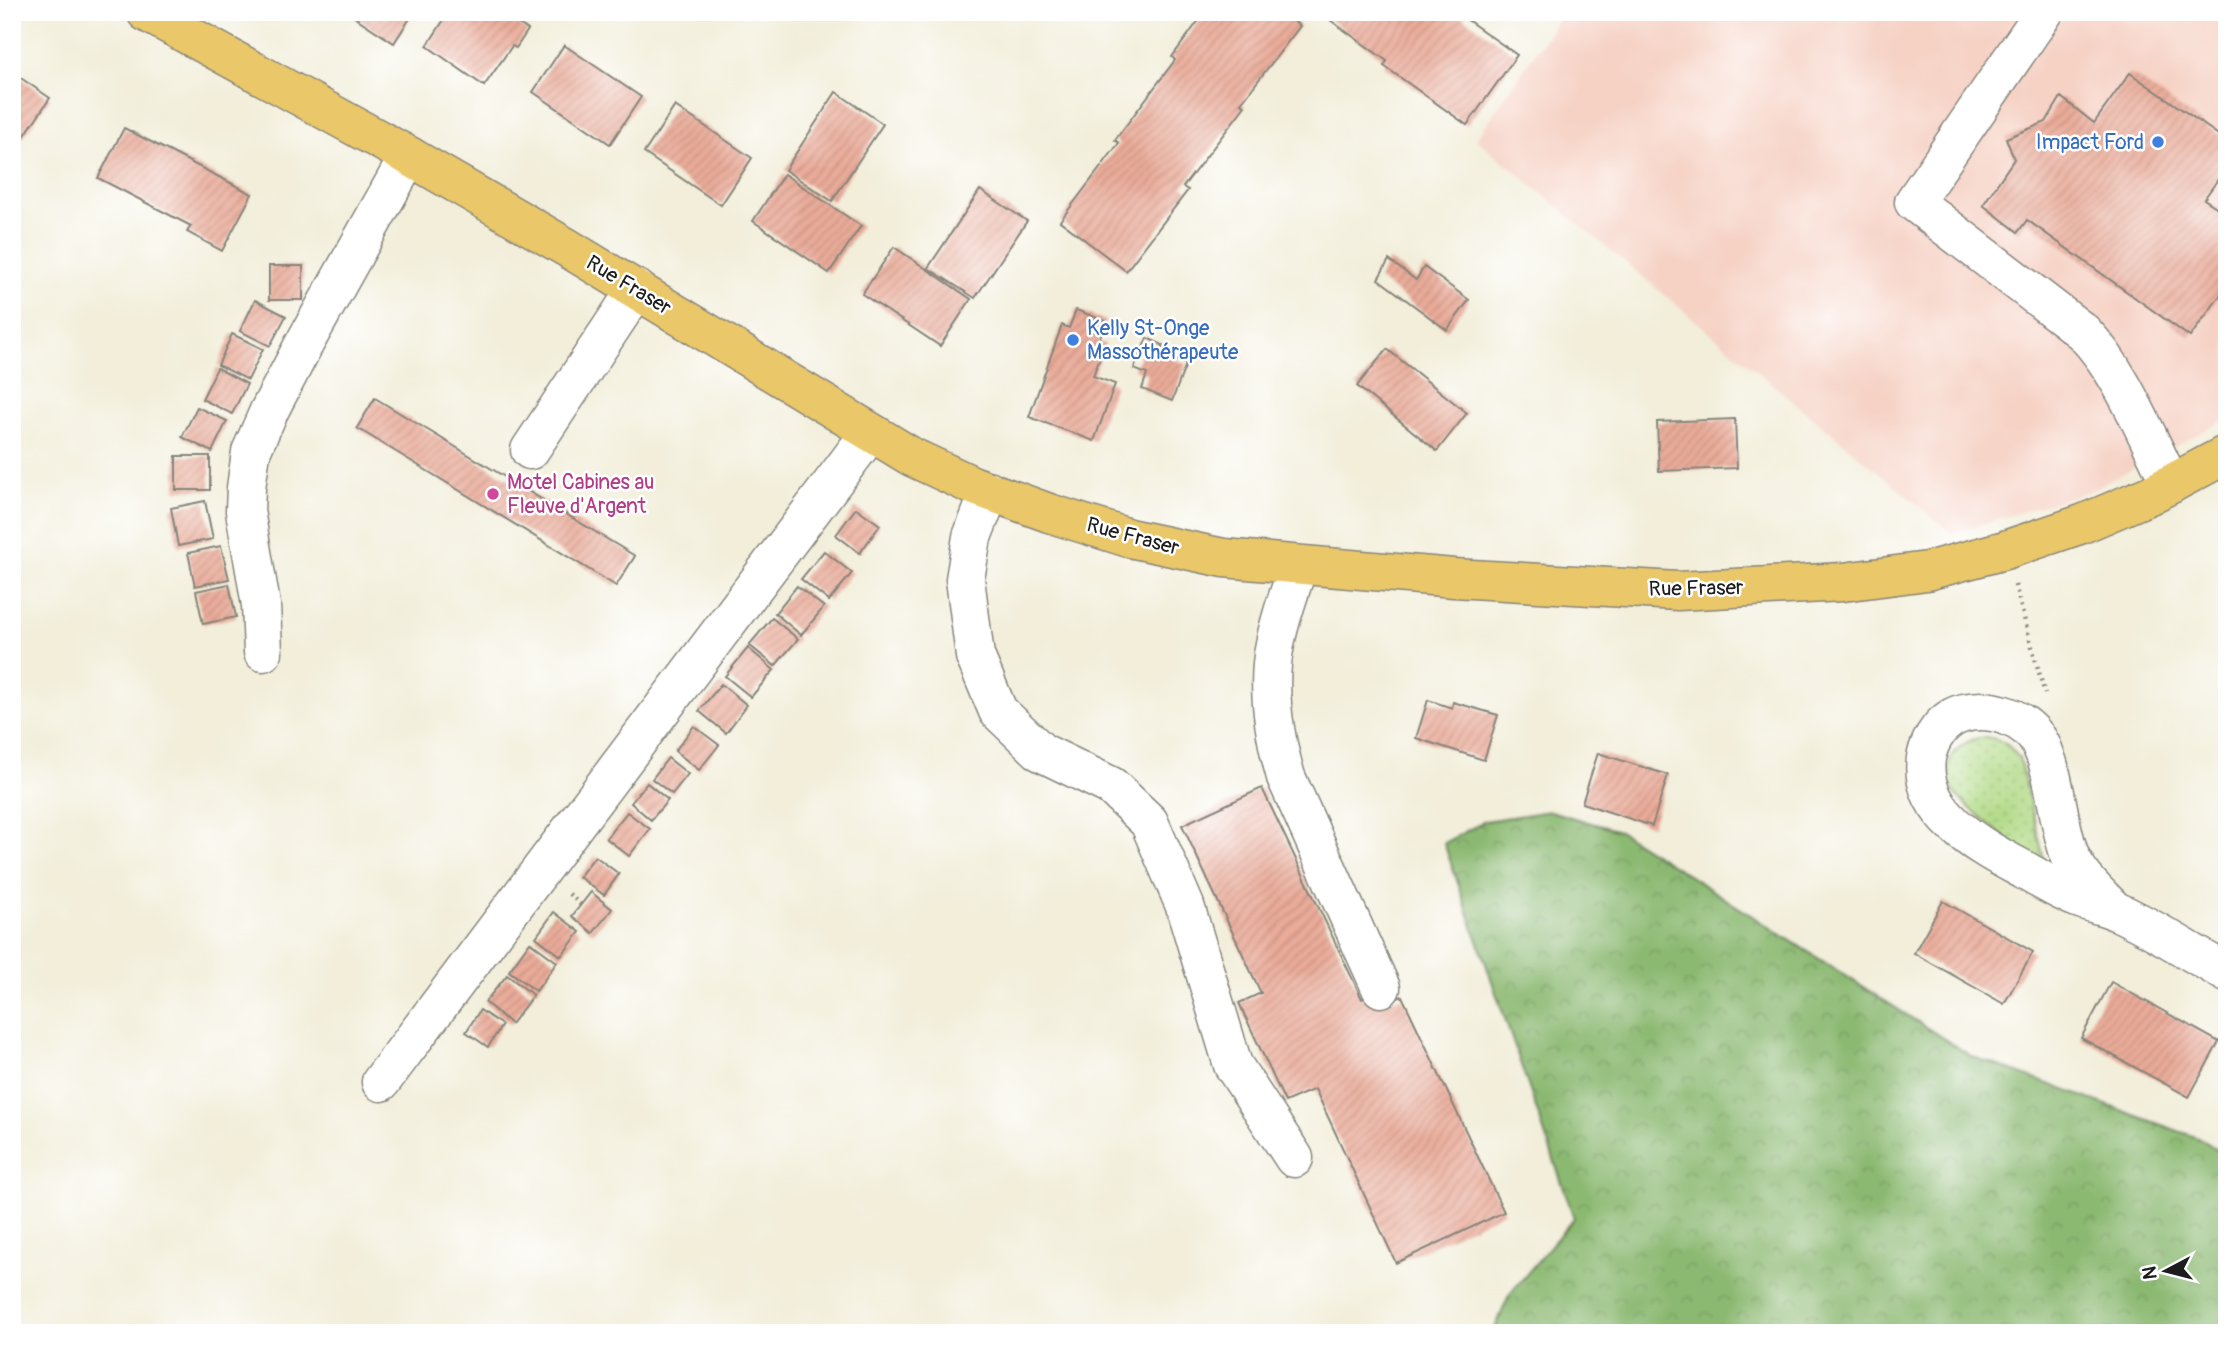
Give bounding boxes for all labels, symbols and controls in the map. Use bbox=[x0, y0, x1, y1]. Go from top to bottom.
place label: Impact Ford bbox=[2036, 129, 2144, 156]
marker: Impact Ford bbox=[2150, 134, 2166, 150]
street label: Rue Fraser bbox=[581, 249, 677, 322]
place label: Kelly St-Onge Massothérapeute bbox=[1087, 315, 1239, 366]
marker: Kelly St-Onge Massothérapeute bbox=[1065, 332, 1081, 348]
place label: Motel Cabines au Fleuve d'Argent bbox=[507, 469, 654, 520]
marker: Motel Cabines au Fleuve d'Argent bbox=[485, 486, 501, 502]
street label: Rue Fraser bbox=[1084, 511, 1183, 562]
street label: Rue Fraser bbox=[1648, 574, 1744, 603]
north arrow bbox=[2130, 1236, 2200, 1306]
text: N bbox=[2137, 1265, 2163, 1281]

